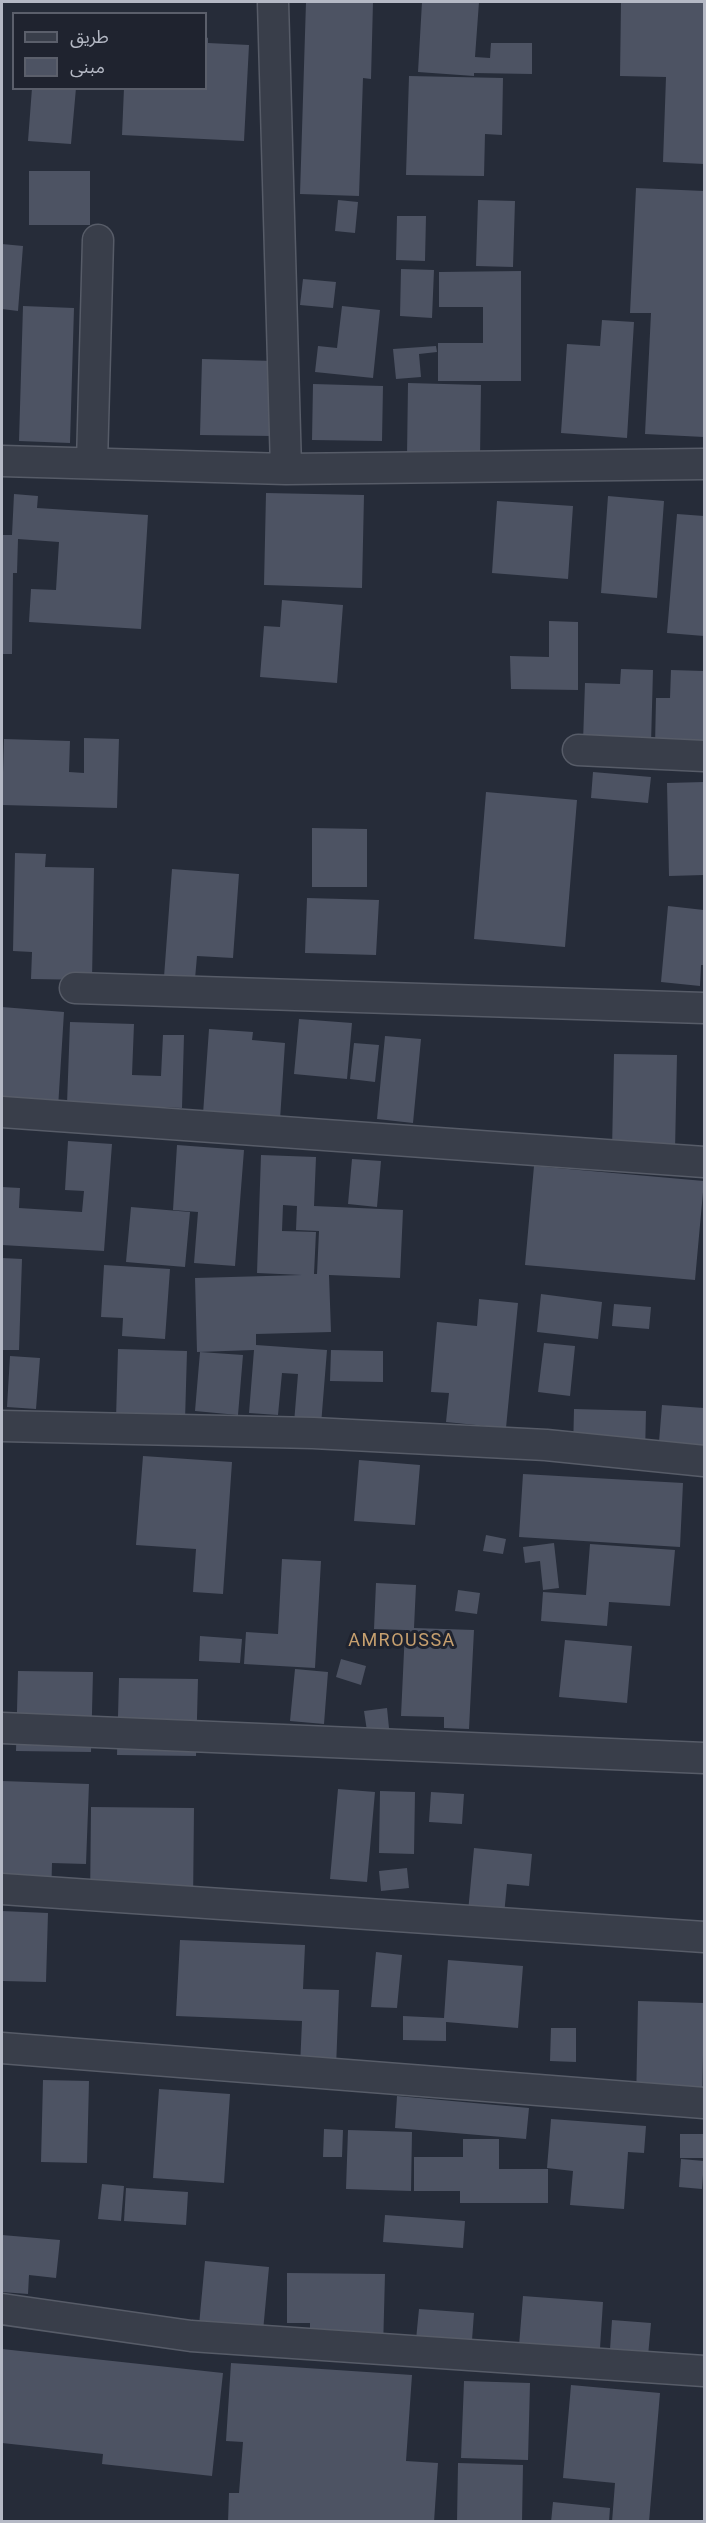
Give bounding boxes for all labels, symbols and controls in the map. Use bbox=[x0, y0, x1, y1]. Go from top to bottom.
legend bbox=[12, 12, 207, 90]
text: طريق bbox=[70, 26, 109, 47]
text: مبنى bbox=[70, 56, 105, 77]
district label: AMROUSSA bbox=[348, 1630, 456, 1652]

